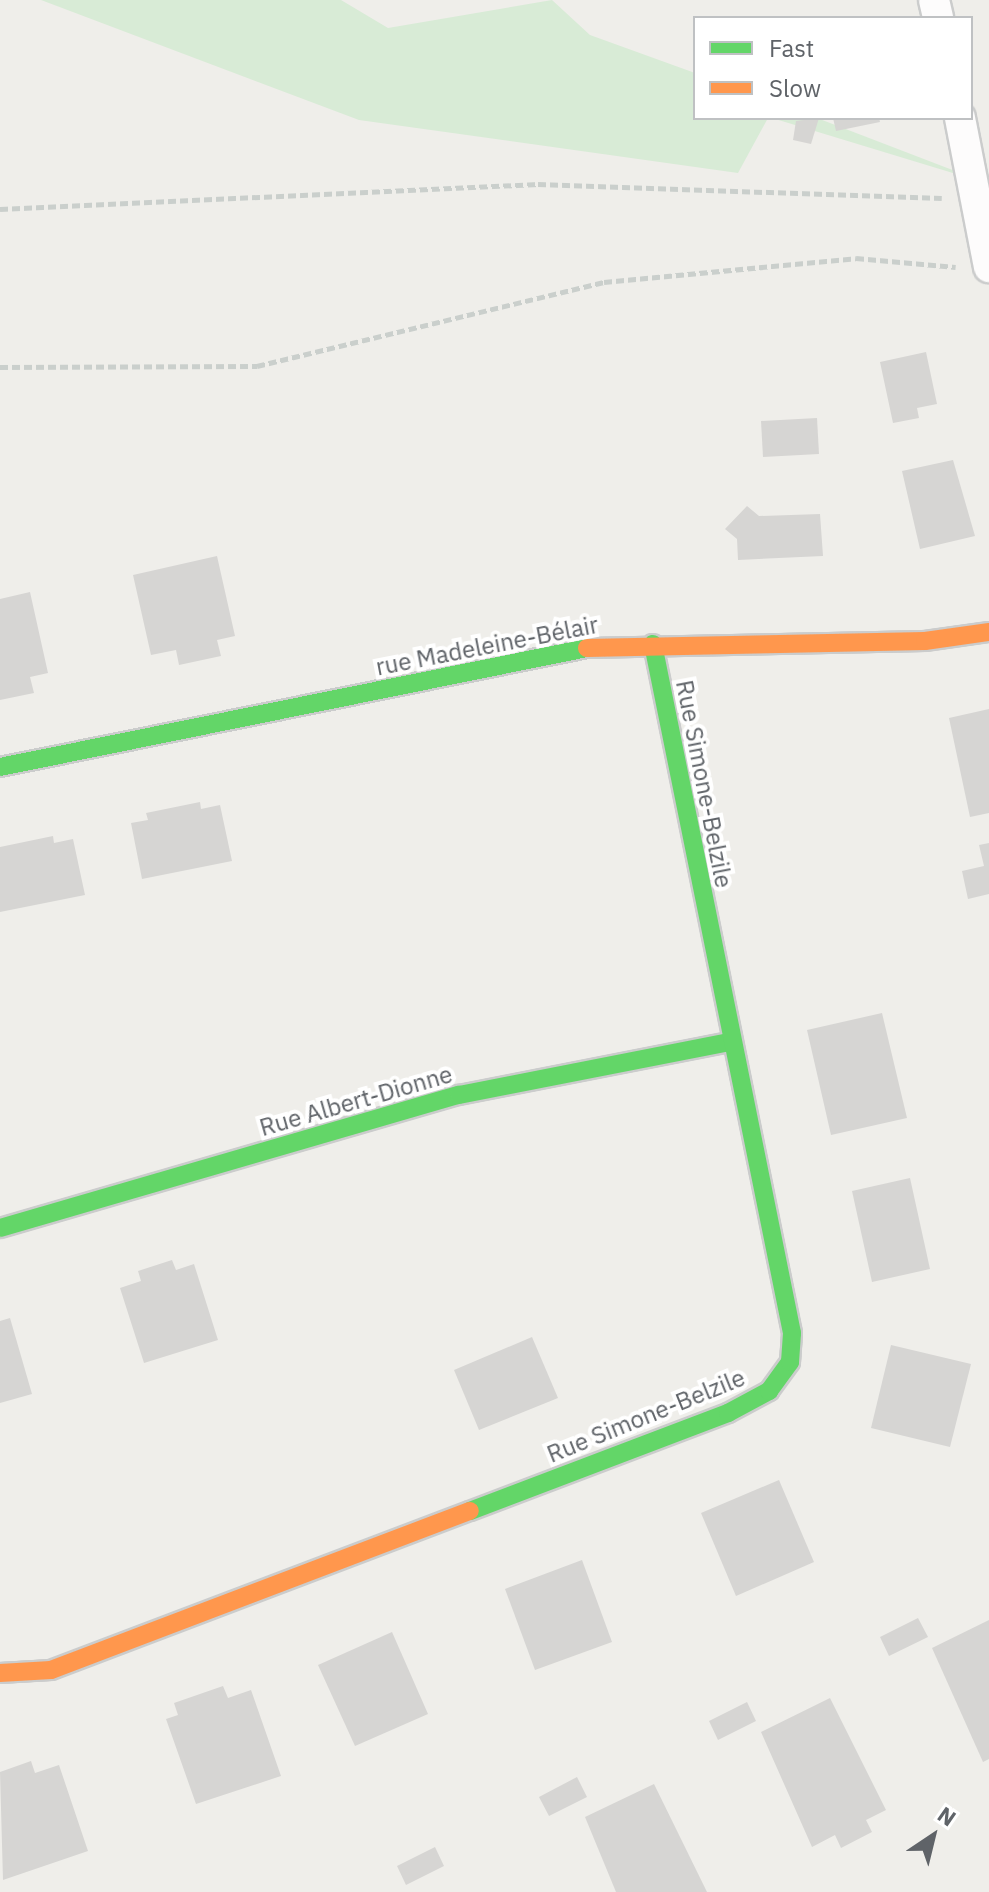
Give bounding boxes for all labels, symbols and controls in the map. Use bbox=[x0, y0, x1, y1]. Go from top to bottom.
legend bbox=[693, 16, 973, 120]
text: Fast bbox=[769, 32, 814, 64]
text: Slow bbox=[769, 72, 821, 104]
street label: rue Madeleine-Bélair bbox=[373, 610, 601, 682]
street label: Rue Simone-Belzile bbox=[670, 678, 738, 890]
street label: Rue Albert-Dionne bbox=[256, 1060, 456, 1142]
street label: Rue Simone-Belzile bbox=[543, 1363, 749, 1469]
north arrow bbox=[893, 1796, 973, 1876]
text: N bbox=[932, 1799, 962, 1832]

